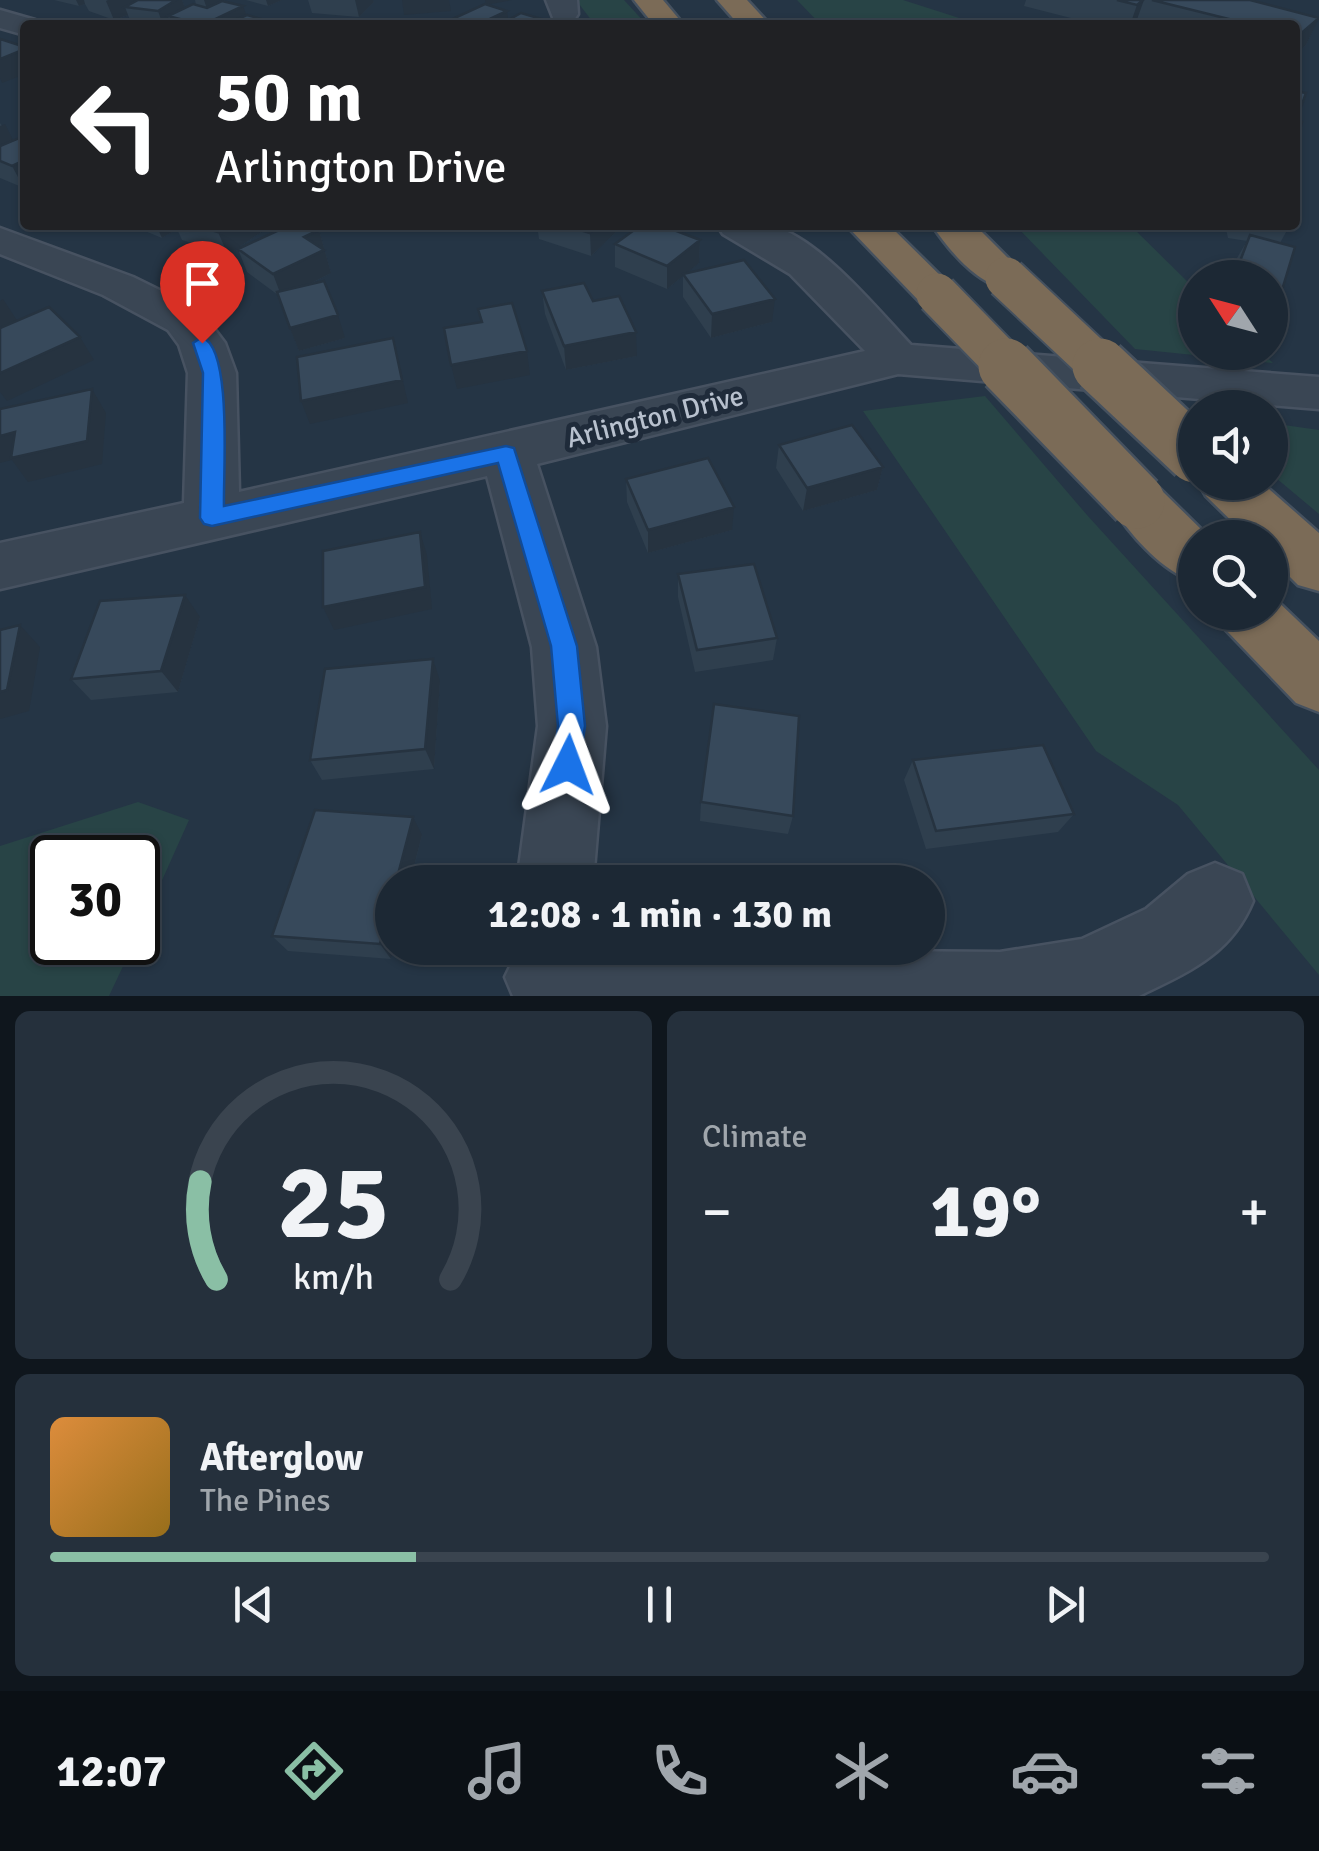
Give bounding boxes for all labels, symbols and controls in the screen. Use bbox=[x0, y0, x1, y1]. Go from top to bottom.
text: 50 m bbox=[215, 54, 363, 140]
icon: left bbox=[50, 60, 180, 190]
text: Arlington Drive bbox=[215, 140, 506, 195]
pin bbox=[160, 241, 245, 344]
icon: arrive bbox=[175, 256, 230, 311]
north arrow bbox=[1178, 260, 1288, 370]
map controls bbox=[1178, 260, 1288, 630]
street label: Arlington Drive bbox=[563, 379, 747, 455]
button: sound bbox=[1178, 390, 1288, 500]
button: search bbox=[1178, 520, 1288, 630]
position arrow bbox=[516, 713, 620, 817]
speed limit sign: 30 bbox=[30, 835, 160, 965]
text: 12:08 · 1 min · 130 m bbox=[488, 891, 832, 938]
text: Climate bbox=[702, 1117, 808, 1156]
text: 25 bbox=[277, 1139, 390, 1267]
text: 19° bbox=[930, 1165, 1041, 1258]
text: − bbox=[702, 1178, 732, 1246]
text: + bbox=[1239, 1178, 1269, 1246]
text: km/h bbox=[293, 1255, 374, 1299]
text: Afterglow bbox=[200, 1434, 363, 1481]
text: The Pines bbox=[200, 1481, 331, 1520]
icon: previous bbox=[226, 1577, 281, 1632]
icon: pause bbox=[632, 1577, 687, 1632]
icon: next bbox=[1038, 1577, 1093, 1632]
icon: directions bbox=[279, 1736, 349, 1806]
icon: music bbox=[462, 1736, 532, 1806]
icon: phone bbox=[645, 1736, 715, 1806]
icon: climate bbox=[827, 1736, 897, 1806]
icon: car bbox=[1010, 1736, 1080, 1806]
icon: filters bbox=[1193, 1736, 1263, 1806]
text: 12:07 bbox=[56, 1744, 167, 1799]

